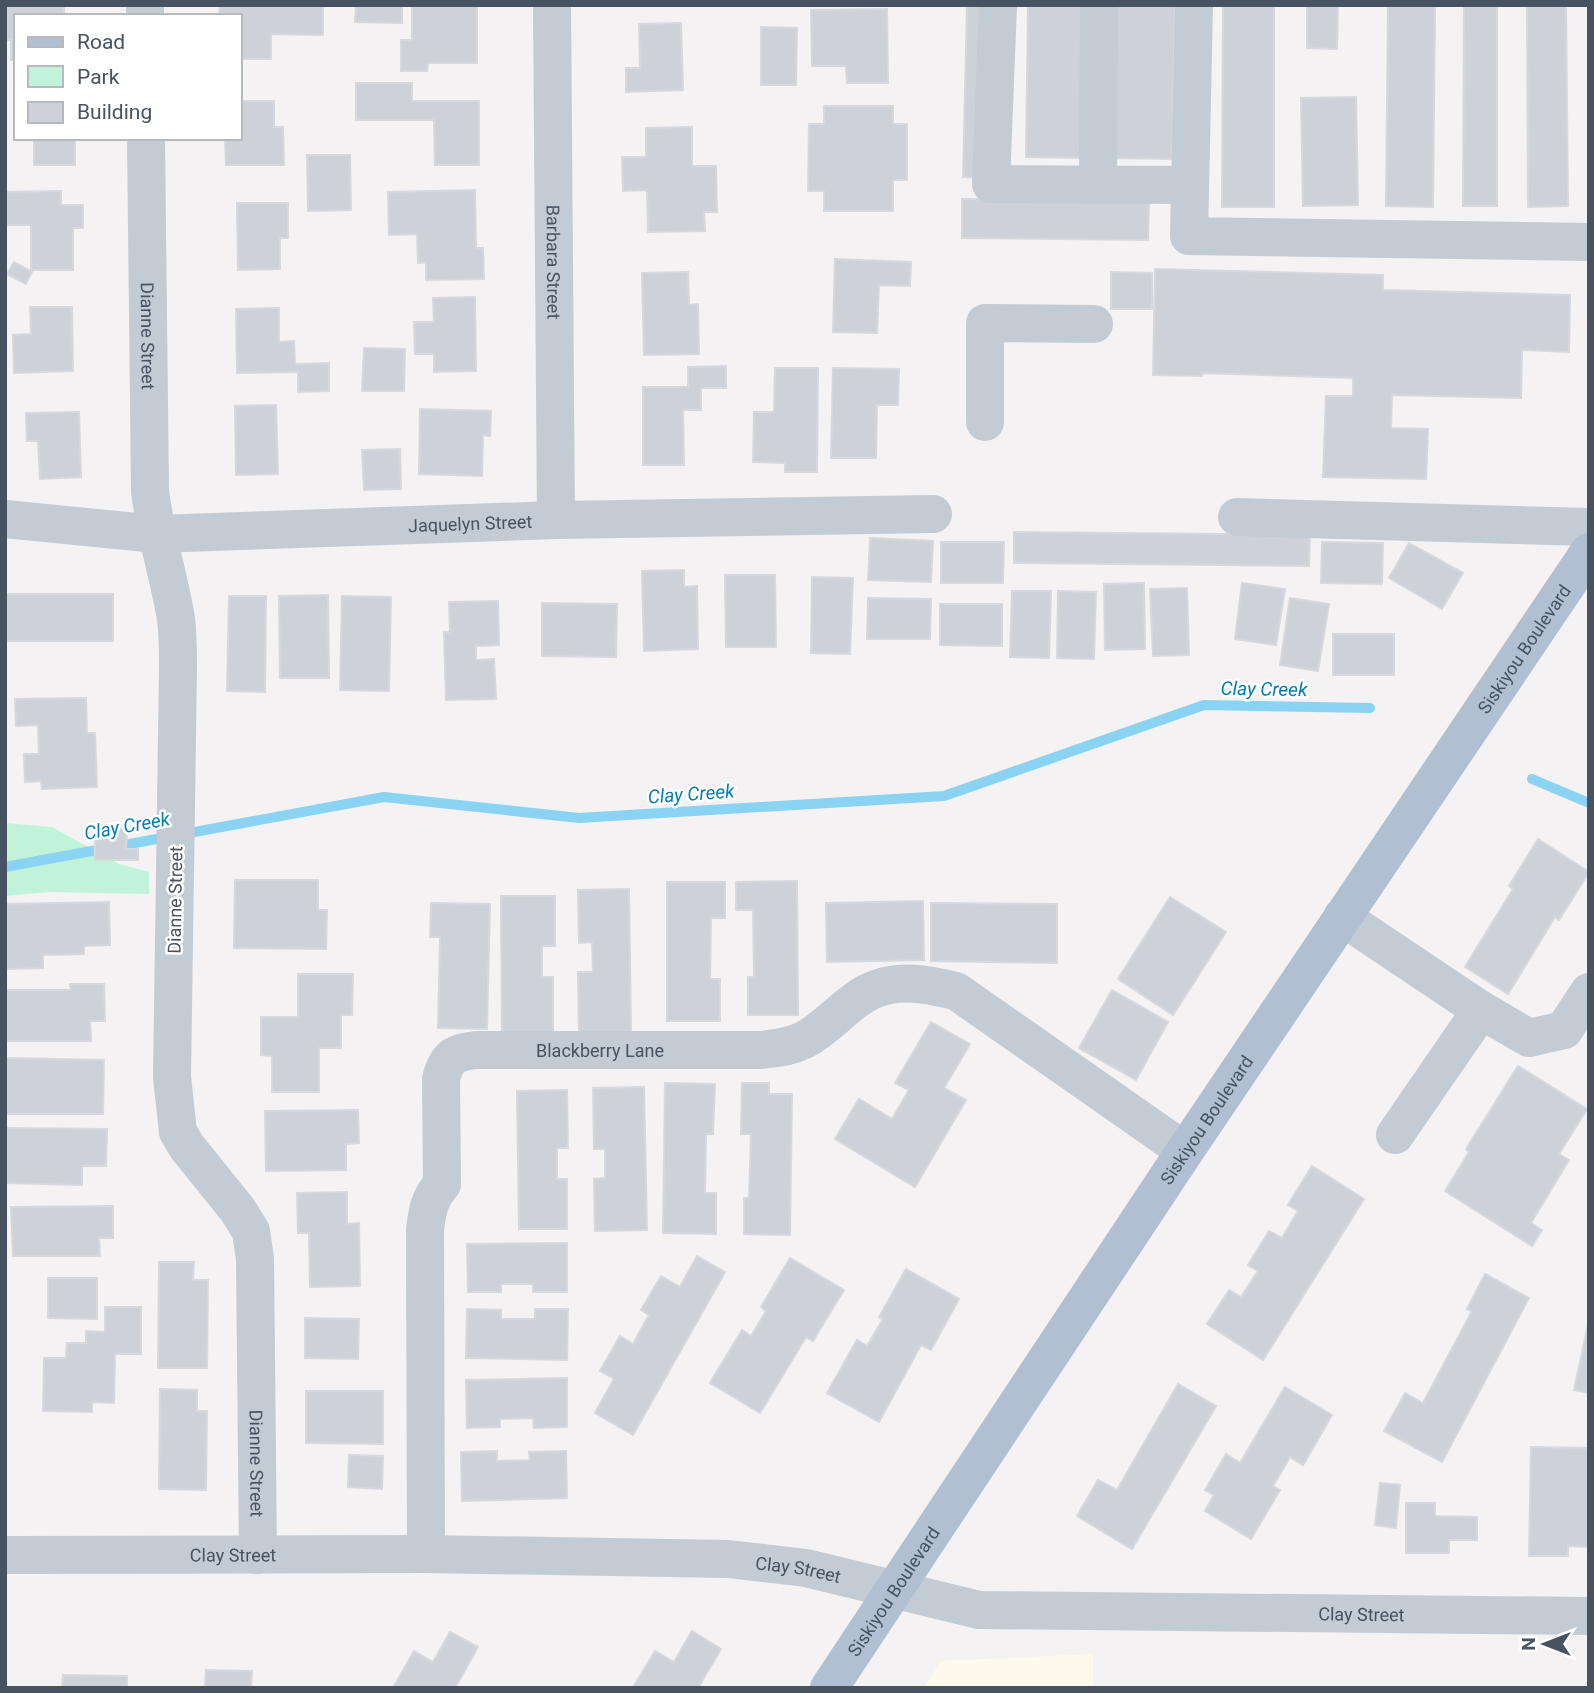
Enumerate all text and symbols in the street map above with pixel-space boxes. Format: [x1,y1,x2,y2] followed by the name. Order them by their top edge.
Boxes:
[14,14,242,140] legend
[77,30,125,54] text: Road
[77,65,120,89] text: Park
[77,100,152,124] text: Building
[543,205,565,319] street label: Barbara Street
[137,282,159,390] street label: Dianne Street
[408,510,533,536] street label: Jaquelyn Street
[1473,580,1575,717] street label: Siskiyou Boulevard
[1220,677,1308,701] water label: Clay Creek
[647,779,736,808] water label: Clay Creek
[82,807,172,845] water label: Clay Creek
[164,846,186,954] street label: Dianne Street
[536,1040,664,1061] street label: Blackberry Lane
[1155,1051,1257,1188] street label: Siskiyou Boulevard
[246,1410,268,1517] street label: Dianne Street
[843,1523,943,1660] street label: Siskiyou Boulevard
[190,1544,276,1565] street label: Clay Street
[754,1552,843,1587] street label: Clay Street
[1318,1603,1405,1625] street label: Clay Street
[1510,1609,1580,1679] north arrow
[1517,1637,1540,1651] text: N

